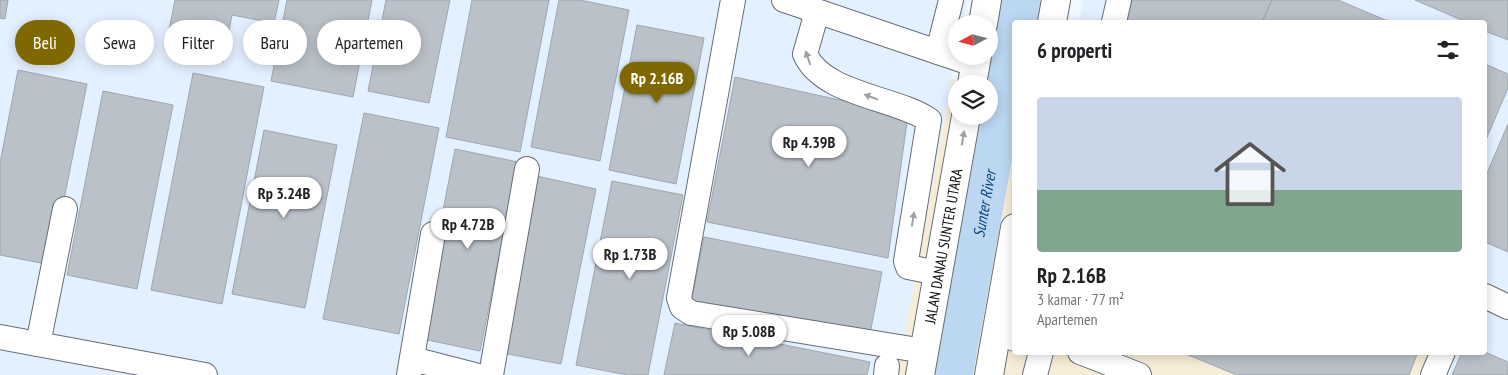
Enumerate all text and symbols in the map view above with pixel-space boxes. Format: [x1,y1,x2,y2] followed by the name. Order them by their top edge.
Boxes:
[948,15,998,65] north arrow
[948,15,998,125] map controls
[15,20,75,65] chip: Beli
[85,20,154,65] chip: Sewa
[164,20,233,65] chip: Filter
[243,20,307,65] chip: Baru
[317,20,421,65] chip: Apartemen
[1434,36,1462,64] icon: filters
[1037,37,1112,64] text: 6 properti
[804,50,812,65] one-way arrow
[605,62,709,104] pin: Rp 2.16B
[631,68,683,88] text: Rp 2.16B
[948,75,998,125] button: layers
[864,93,879,100] one-way arrow
[757,126,861,168] pin: Rp 4.39B
[959,129,967,145] one-way arrow
[1205,129,1295,219] icon: home
[783,132,835,152] text: Rp 4.39B
[920,166,966,326] street label: JALAN DANAU SUNTER UTARA
[968,166,1001,239] water label: Sunter River
[232,176,336,219] pin: Rp 3.24B
[258,183,310,203] text: Rp 3.24B
[416,208,520,250] pin: Rp 4.72B
[909,211,917,227] one-way arrow
[442,214,494,234] text: Rp 4.72B
[578,238,682,280] pin: Rp 1.73B
[604,244,656,264] text: Rp 1.73B
[1037,262,1106,289] text: Rp 2.16B
[1037,289,1124,309] text: 3 kamar · 77 m²
[1037,309,1098,329] text: Apartemen
[697,314,801,357] pin: Rp 5.08B
[723,321,775,341] text: Rp 5.08B

